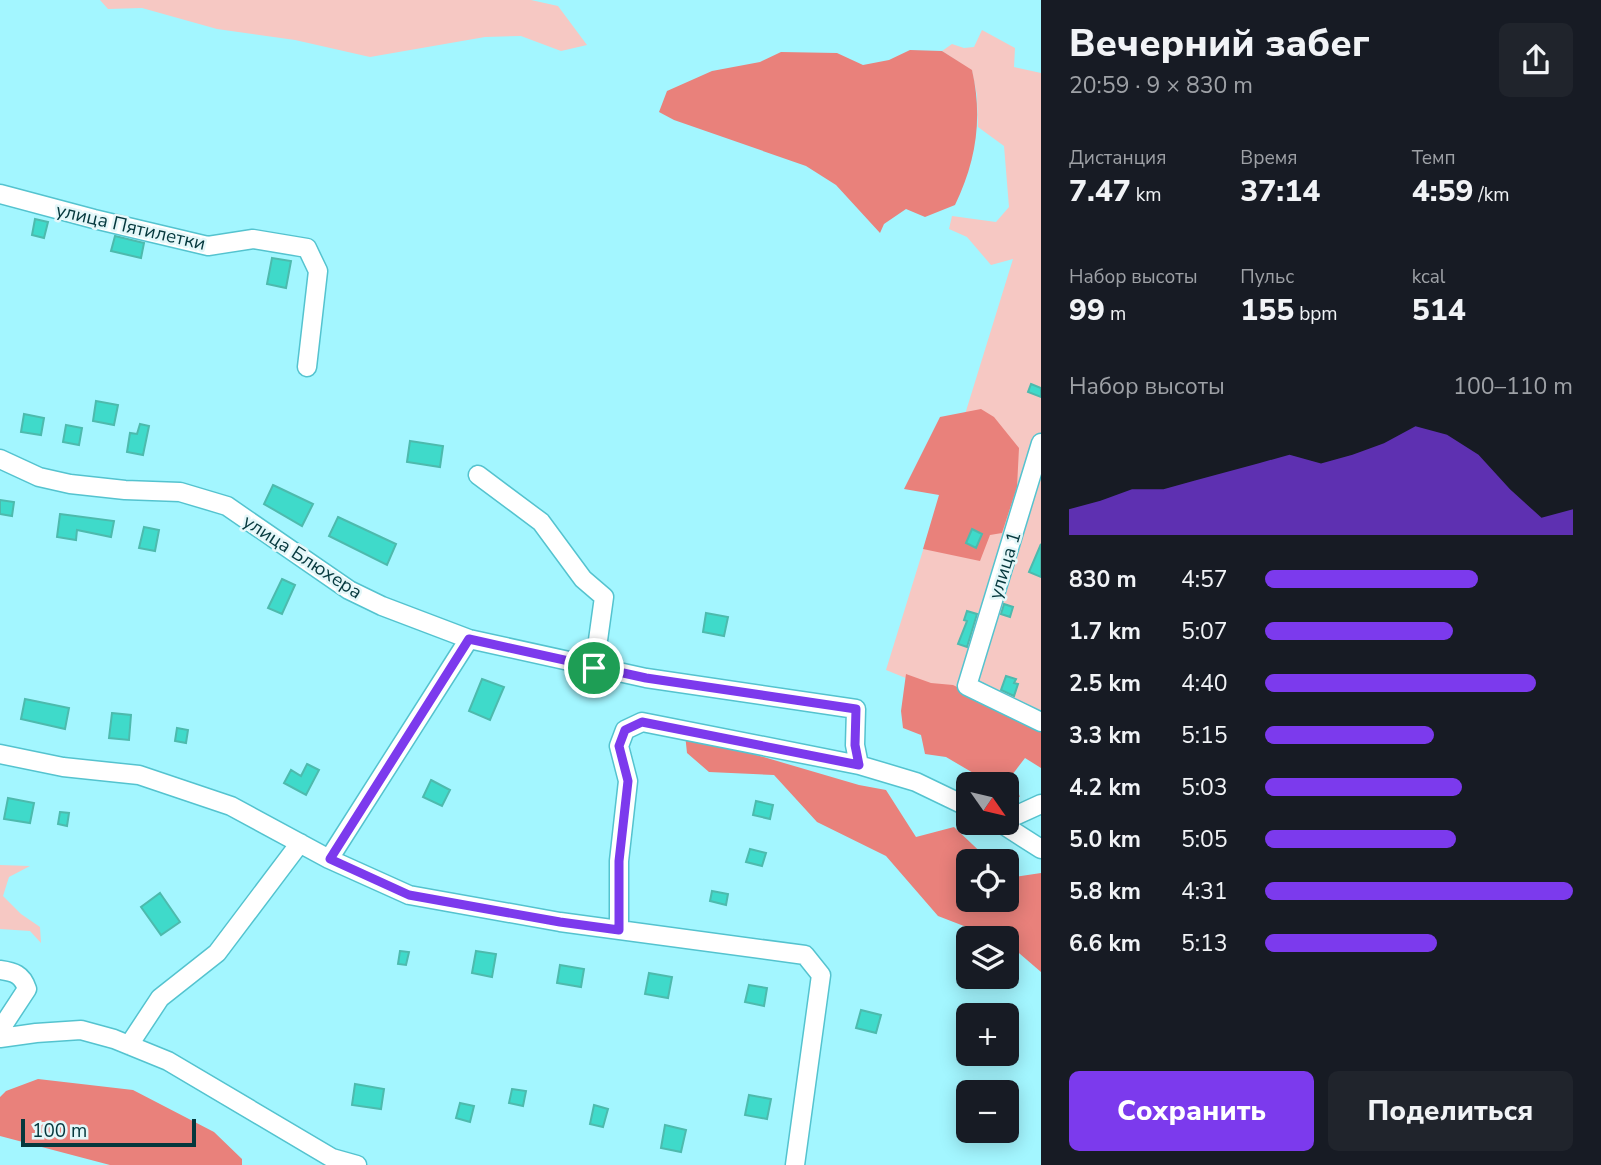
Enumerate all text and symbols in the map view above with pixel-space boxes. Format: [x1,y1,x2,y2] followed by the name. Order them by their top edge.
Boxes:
[1069,18,1370,69] text: Вечерний забег
[1499,23,1573,97] button: share
[1069,70,1253,101] text: 20:59 · 9 × 830 m
[1069,145,1166,171] text: Дистанция
[1240,145,1298,171] text: Время
[1412,145,1456,171] text: Темп
[1069,171,1131,212] text: 7.47
[1240,171,1320,212] text: 37:14
[1412,171,1473,212] text: 4:59
[1131,182,1161,208] text: km
[1473,182,1509,208] text: /km
[53,197,208,257] street label: улица Пятилетки
[1069,264,1198,290] text: Набор высоты
[1240,264,1294,290] text: Пульс
[1412,264,1445,290] text: kcal
[1069,290,1105,331] text: 99
[1240,290,1294,331] text: 155
[1412,290,1466,331] text: 514
[1105,301,1126,327] text: m
[1294,301,1338,327] text: bpm
[1069,371,1225,402] text: Набор высоты
[1453,371,1573,402] text: 100–110 m
[238,508,367,605] street label: улица Блюхера
[982,528,1028,602] street label: улица 1
[1069,564,1137,595] text: 830 m
[1181,564,1228,595] text: 4:57
[1069,616,1141,647] text: 1.7 km
[1181,616,1228,647] text: 5:07
[564,638,624,698] pin
[575,649,613,687] icon: arrive
[1069,668,1141,699] text: 2.5 km
[1181,668,1228,699] text: 4:40
[1069,720,1141,751] text: 3.3 km
[1181,720,1228,751] text: 5:15
[956,772,1018,835] north arrow
[956,772,1019,1143] map controls
[1069,772,1141,803] text: 4.2 km
[1181,772,1228,803] text: 5:03
[1069,824,1141,855] text: 5.0 km
[1181,824,1228,855] text: 5:05
[956,849,1019,912] button: locate
[1069,876,1141,907] text: 5.8 km
[1181,876,1228,907] text: 4:31
[956,926,1019,989] button: layers
[1069,928,1141,959] text: 6.6 km
[1181,928,1228,959] text: 5:13
[956,1003,1019,1066] button: +
[1069,1071,1314,1151] button: Сохранить
[1328,1071,1573,1151] button: Поделиться
[956,1080,1019,1143] button: −
[21,1116,196,1148] scale bar
[32,1118,87,1144] text: 100 m

